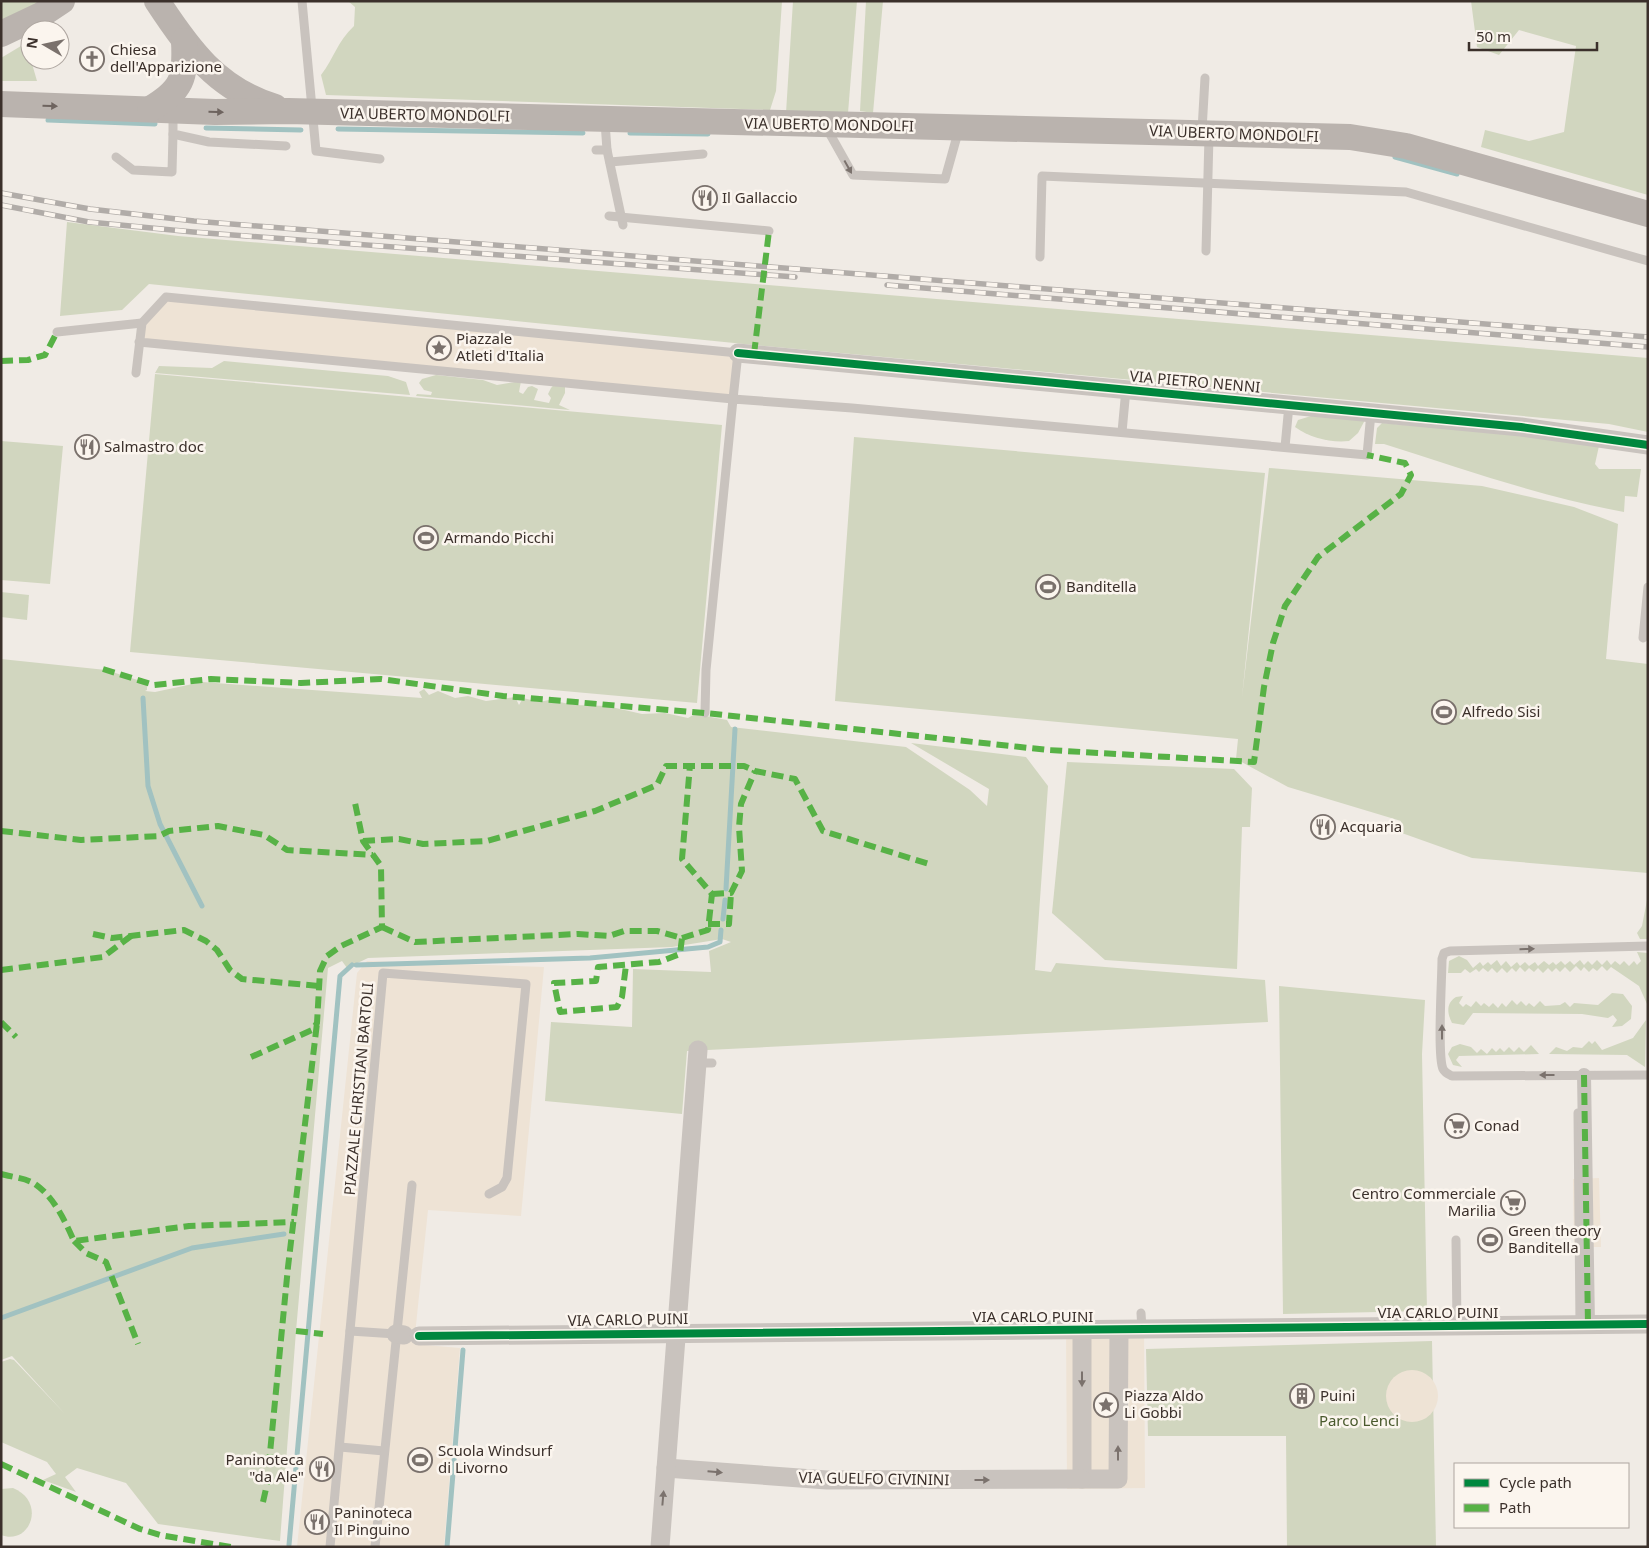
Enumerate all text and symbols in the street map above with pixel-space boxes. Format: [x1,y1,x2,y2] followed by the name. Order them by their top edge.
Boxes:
[20,20,70,70] north arrow
[1469,20,1596,52] scale bar
[1476,26,1511,46] text: 50 m
[21,36,42,50] text: N
[110,39,222,76] place label: Chiesa dell'Apparizione
[79,46,105,72] church icon: Chiesa dell'Apparizione
[42,102,58,110] one-way arrow
[340,103,510,125] street label: VIA UBERTO MONDOLFI
[208,108,224,116] one-way arrow
[744,113,914,135] street label: VIA UBERTO MONDOLFI
[1149,120,1319,146] street label: VIA UBERTO MONDOLFI
[844,160,853,174] one-way arrow
[692,185,718,211] restaurant icon: Il Gallaccio
[722,187,798,207] place label: Il Gallaccio
[456,328,544,365] place label: Piazzale Atleti d'Italia
[426,335,452,361] place icon: Piazzale Atleti d'Italia
[1129,365,1261,397] street label: VIA PIETRO NENNI
[74,434,100,460] restaurant icon: Salmastro doc
[104,436,204,456] place label: Salmastro doc
[413,525,439,551] sports icon: Armando Picchi
[444,527,554,547] place label: Armando Picchi
[1035,574,1061,600] sports icon: Banditella
[1066,576,1137,596] place label: Banditella
[1431,699,1457,725] sports icon: Alfredo Sisi
[1462,701,1540,721] place label: Alfredo Sisi
[1310,814,1336,840] restaurant icon: Acquaria
[1340,816,1402,836] place label: Acquaria
[1519,945,1535,953] one-way arrow
[339,982,377,1196] street label: PIAZZALE CHRISTIAN BARTOLI
[1438,1024,1446,1040] one-way arrow
[1538,1071,1554,1079] one-way arrow
[1444,1113,1470,1139] supermarket icon: Conad
[1474,1115,1519,1135] place label: Conad
[1352,1183,1496,1220] place label: Centro Commerciale Marilia
[1500,1190,1526,1216] supermarket icon: Centro Commerciale Marilia
[1508,1220,1601,1257] place label: Green theory Banditella
[1477,1227,1503,1253] sports icon: Green theory Banditella
[1378,1302,1498,1322] street label: VIA CARLO PUINI
[973,1306,1093,1326] street label: VIA CARLO PUINI
[567,1308,689,1330] street label: VIA CARLO PUINI
[1078,1371,1086,1387] one-way arrow
[1289,1383,1315,1409] building icon: Puini
[1124,1385,1204,1422] place label: Piazza Aldo Li Gobbi
[1320,1385,1355,1405] place label: Puini
[1093,1392,1119,1418] place icon: Piazza Aldo Li Gobbi
[1319,1410,1399,1430] park label: Parco Lenci
[438,1440,553,1477] place label: Scuola Windsurf di Livorno
[1114,1445,1122,1461] one-way arrow
[407,1447,433,1473] sports icon: Scuola Windsurf di Livorno
[226,1449,304,1486] place label: Paninoteca "da Ale"
[309,1456,335,1482] restaurant icon: Paninoteca "da Ale"
[1454,1463,1629,1528] legend
[799,1467,950,1489] street label: VIA GUELFO CIVININI
[707,1468,723,1476] one-way arrow
[1499,1472,1572,1492] text: Cycle path
[974,1476,990,1484] one-way arrow
[660,1490,668,1506] one-way arrow
[1499,1497,1531,1517] text: Path
[334,1502,412,1539] place label: Paninoteca Il Pinguino
[304,1509,330,1535] restaurant icon: Paninoteca Il Pinguino

